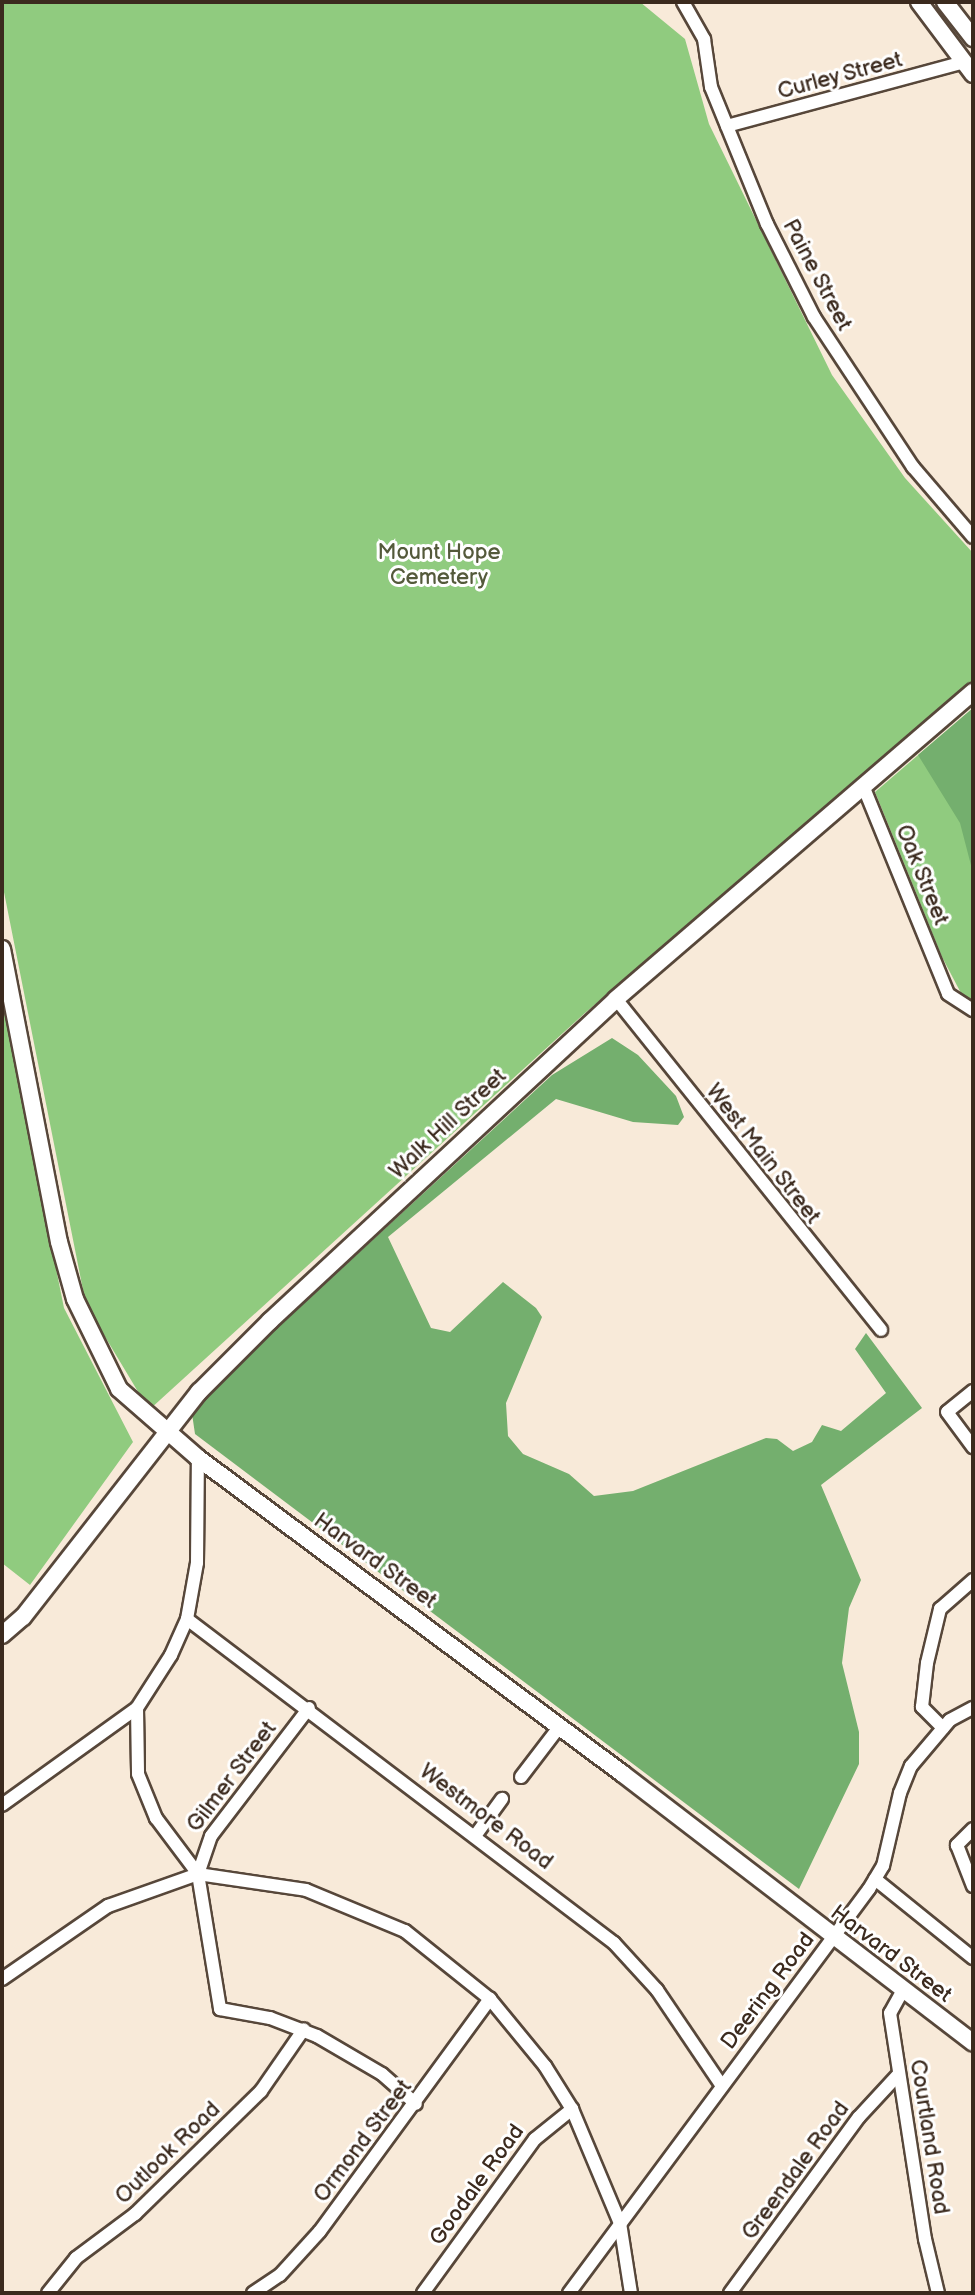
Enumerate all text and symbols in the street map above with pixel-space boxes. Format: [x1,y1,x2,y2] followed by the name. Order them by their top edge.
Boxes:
[774,46,906,106] street label: Curley Street
[777,215,857,335] street label: Paine Street
[377,539,501,590] park label: Mount Hope Cemetery
[890,821,954,929] street label: Oak Street
[384,1063,512,1185] street label: Walk Hill Street
[700,1079,826,1229] street label: West Main Street
[308,1507,442,1615] street label: Harvard Street
[182,1716,282,1838] street label: Gilmer Street
[414,1758,558,1876] street label: Westmore Road
[825,1900,957,2008] street label: Harvard Street
[716,1927,820,2055] street label: Deering Road
[904,2058,954,2216] street label: Courtland Road
[308,2074,418,2208] street label: Ormond Street
[110,2096,226,2210] street label: Outlook Road
[737,2097,855,2245] street label: Greendale Road
[424,2119,530,2251] street label: Goodale Road

